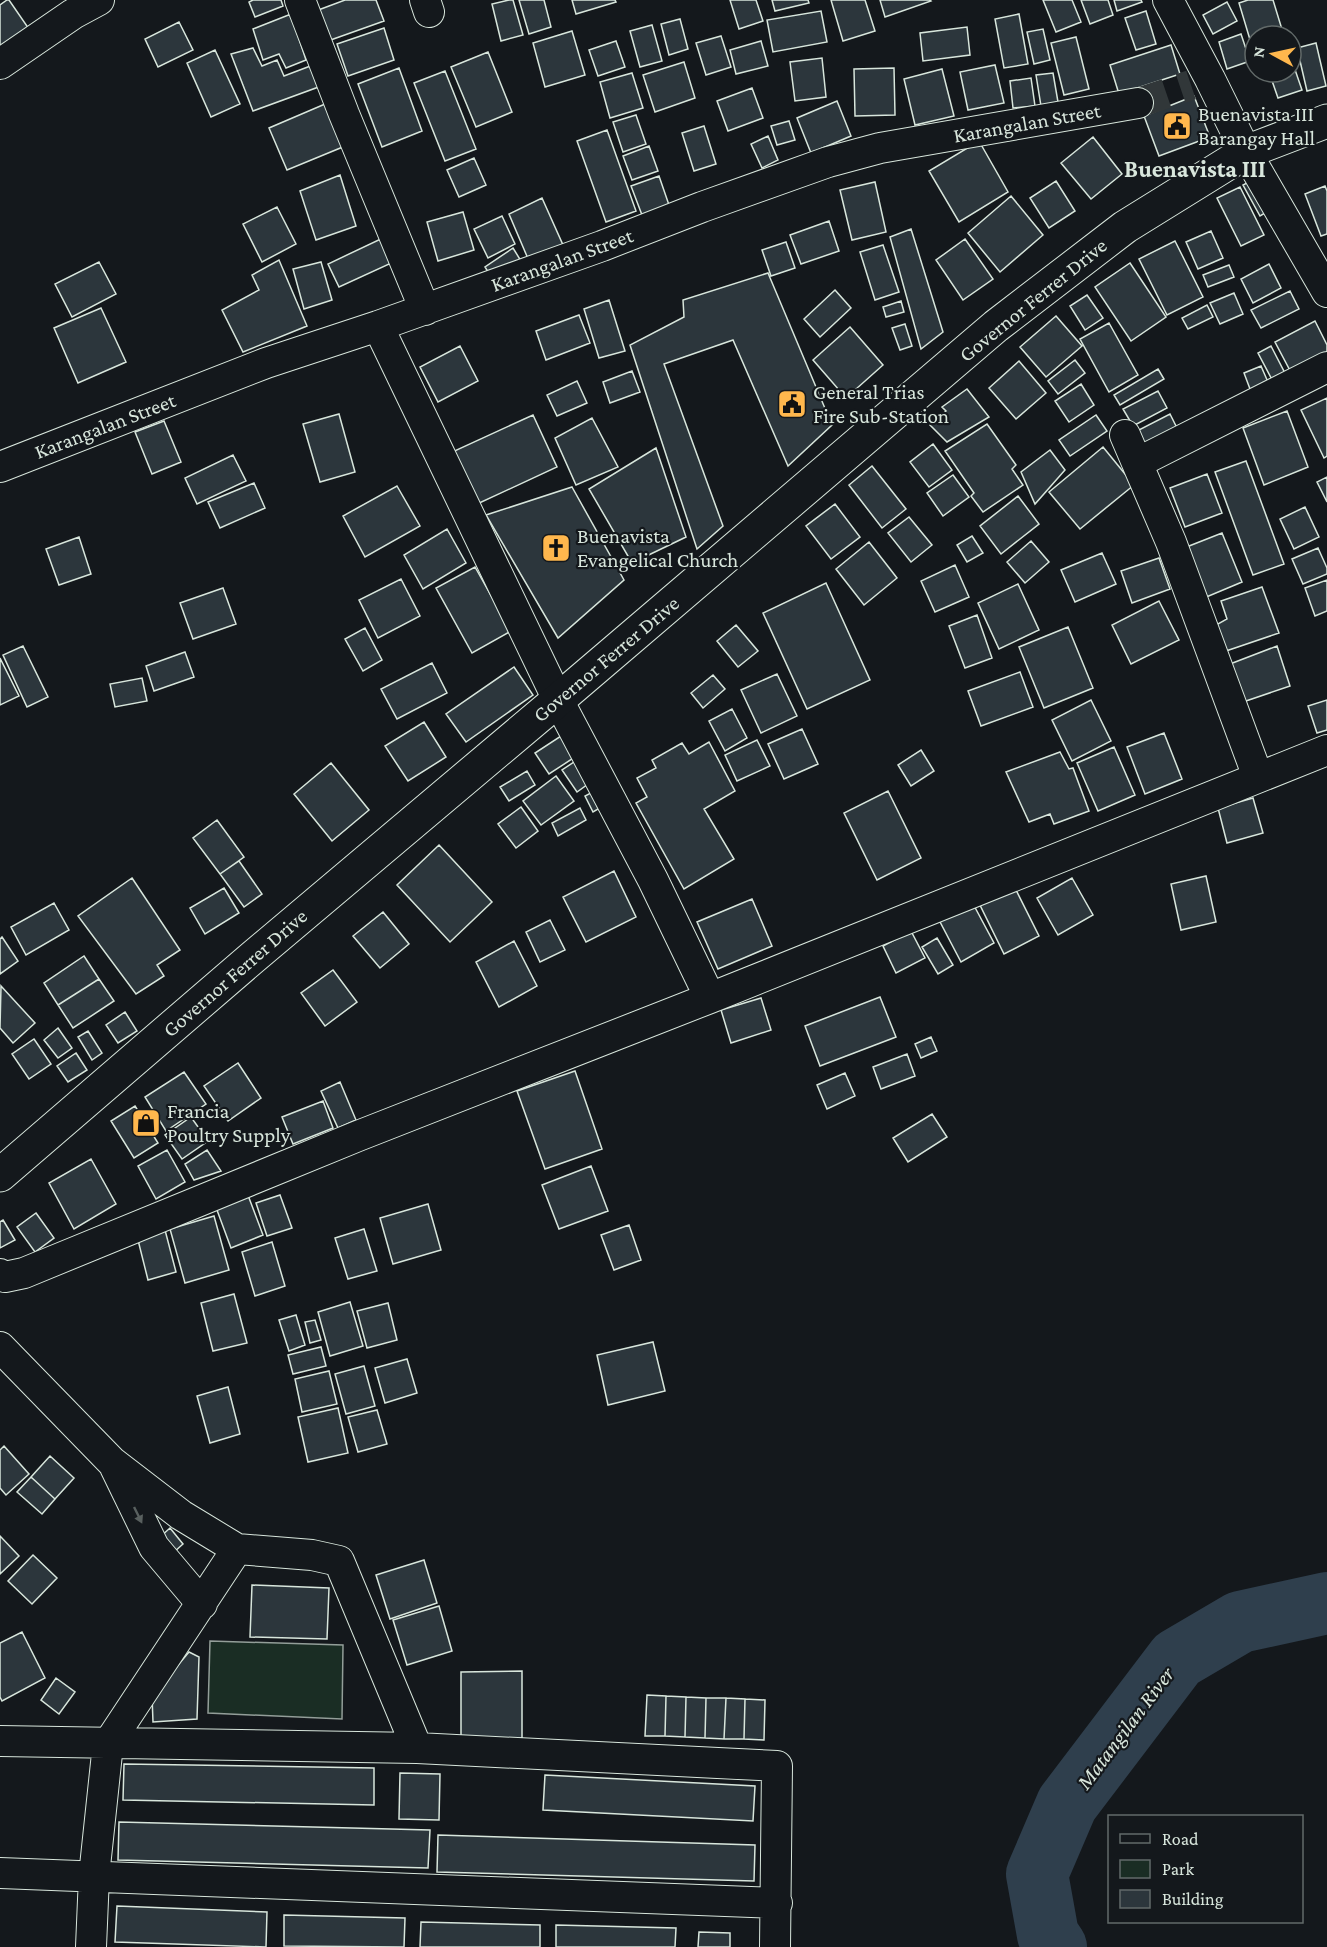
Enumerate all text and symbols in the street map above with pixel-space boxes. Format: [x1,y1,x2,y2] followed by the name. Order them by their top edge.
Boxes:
[1243,24,1303,84] north arrow
[1249,45,1268,59] text: N
[952,98,1104,148] street label: Karangalan Street
[1198,102,1315,150] place label: Buenavista III Barangay Hall
[1161,110,1193,142] public building icon: Buenavista III Barangay Hall
[1124,155,1266,182] district label: Buenavista III
[488,223,637,297] street label: Karangalan Street
[954,233,1112,367] street label: Governor Ferrer Drive
[813,380,949,428] place label: General Trias Fire Sub-Station
[31,388,180,464] street label: Karangalan Street
[776,388,808,420] public building icon: General Trias Fire Sub-Station
[577,524,738,572] place label: Buenavista Evangelical Church
[540,532,572,564] church icon: Buenavista Evangelical Church
[528,591,684,727] street label: Governor Ferrer Drive
[158,904,312,1042] street label: Governor Ferrer Drive
[167,1099,291,1147] place label: Francia Poultry Supply
[130,1107,162,1139] shop icon: Francia Poultry Supply
[133,1506,143,1523] one-way arrow
[1070,1661,1180,1795] water label: Matangilan River
[1108,1815,1303,1923] legend
[1162,1829,1199,1849] text: Road
[1162,1859,1194,1879] text: Park
[1162,1889,1224,1909] text: Building

